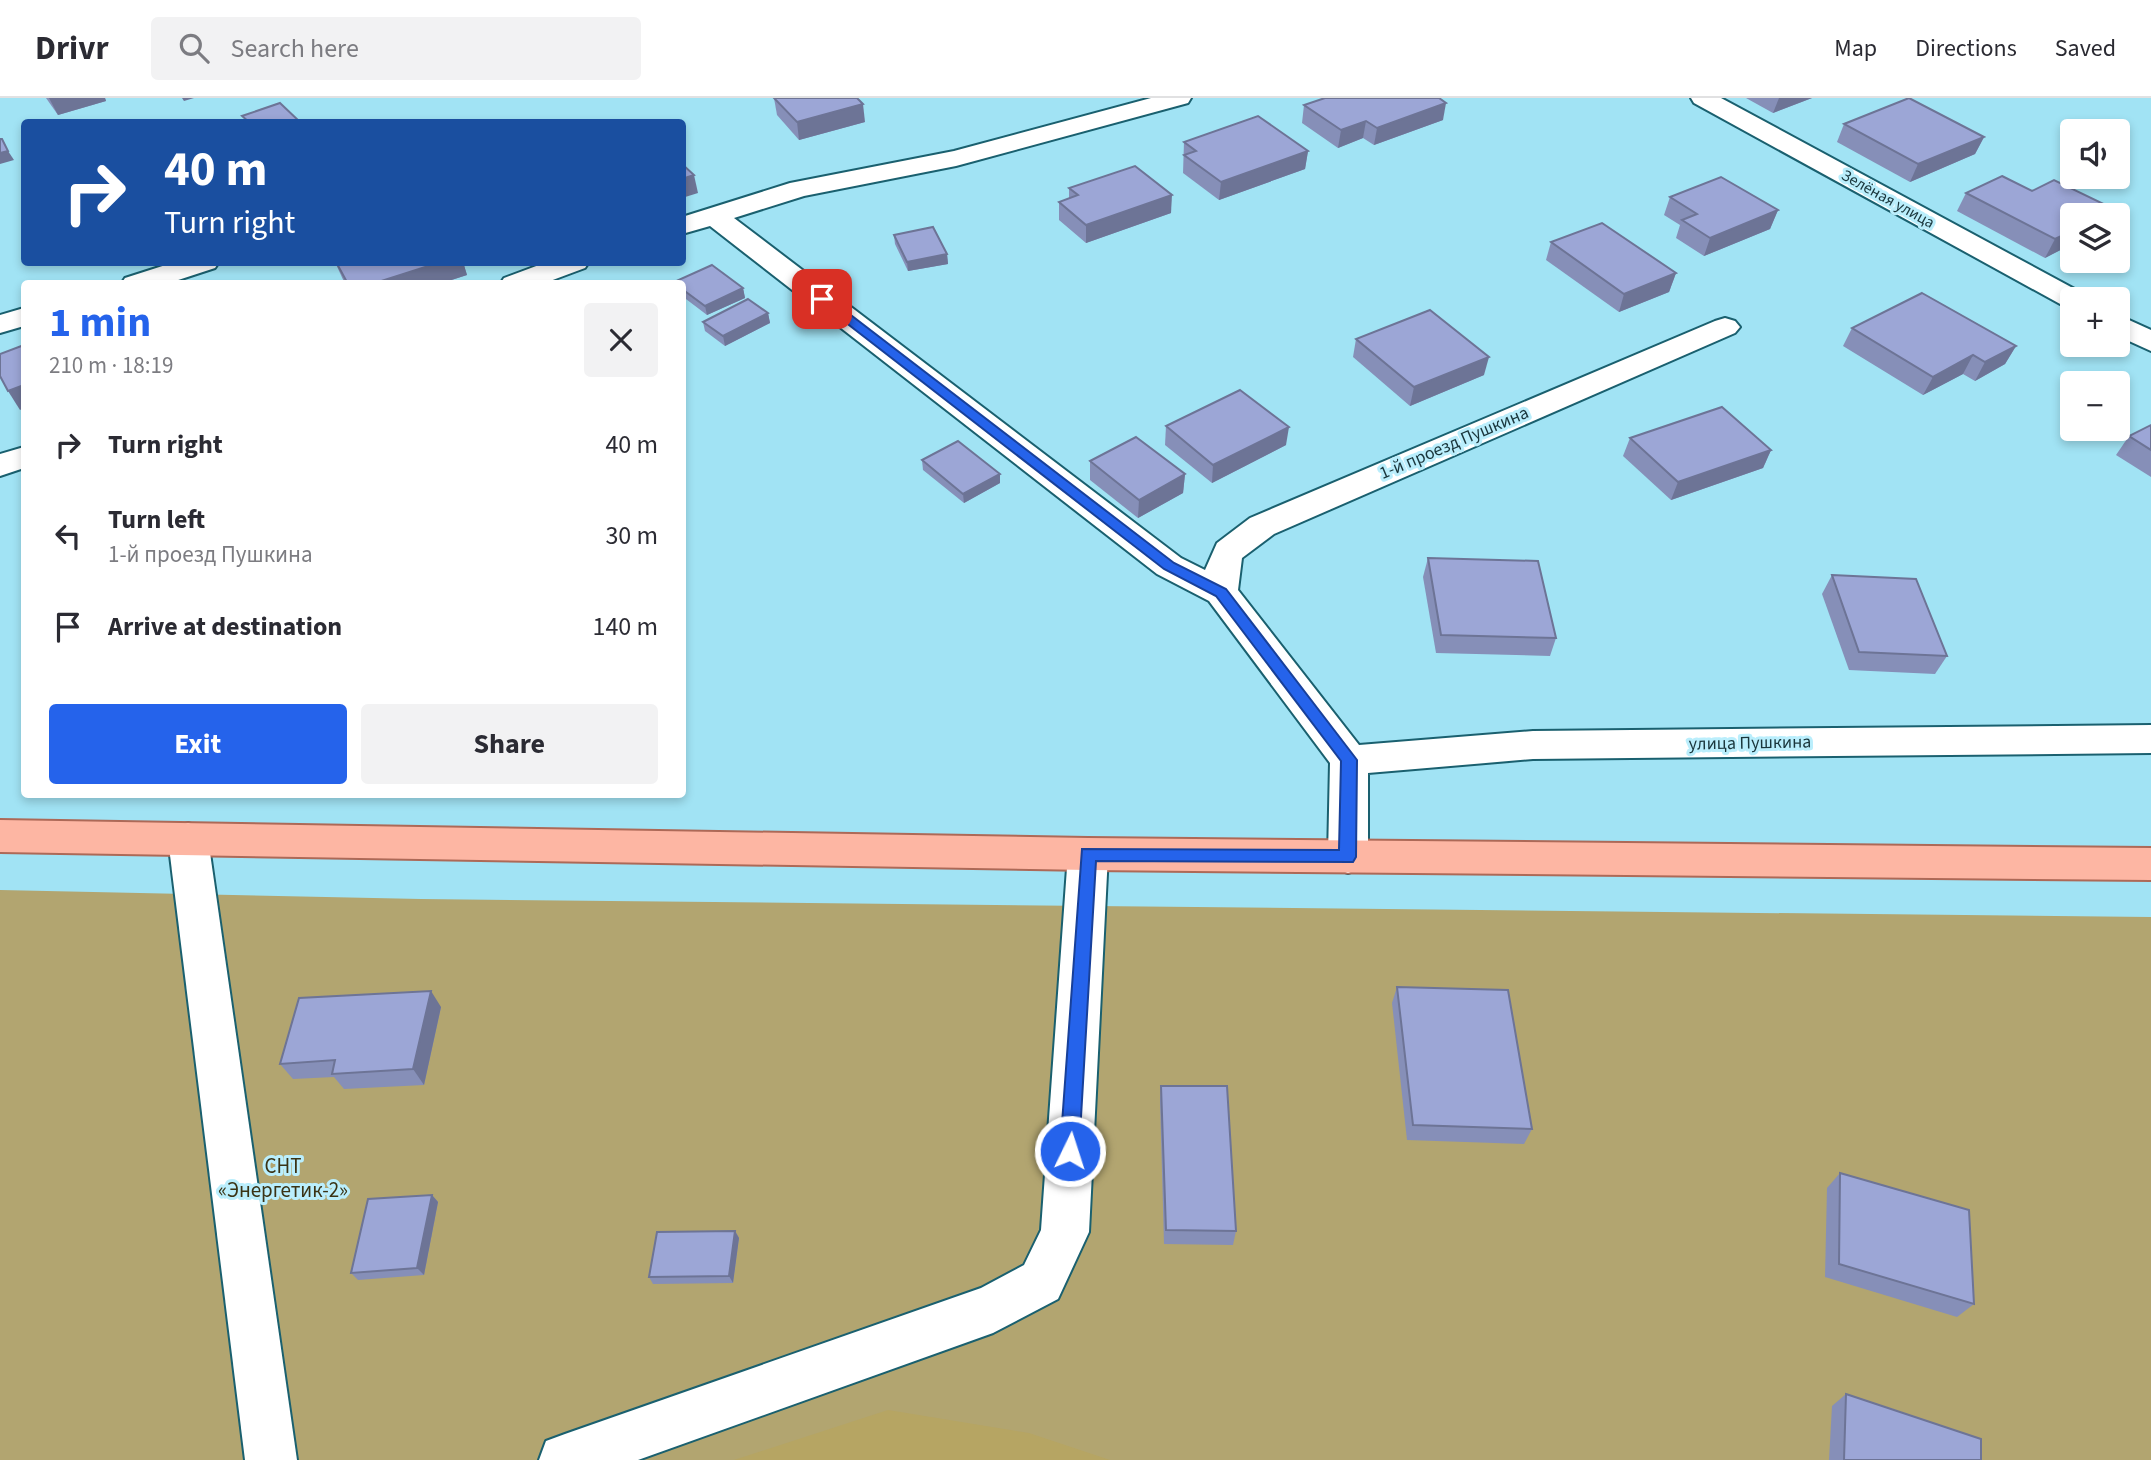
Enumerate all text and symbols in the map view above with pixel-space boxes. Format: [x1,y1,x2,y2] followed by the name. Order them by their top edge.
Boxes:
[151,17,641,80] search box
[35,25,109,72] text: Drivr
[175,29,213,67] icon: search
[231,30,359,67] text: Search here
[1834,31,1877,66] text: Map
[1915,31,2017,66] text: Directions
[2055,31,2116,66] text: Saved
[2060,119,2130,441] map controls
[2060,119,2130,189] button: sound
[164,135,268,205] text: 40 m
[49,147,140,238] icon: right
[1837,164,1939,234] street label: Зелёная улица
[164,200,295,246] text: Turn right
[2060,203,2130,273] button: layers
[792,269,852,329] pin
[803,280,841,318] icon: arrive
[2060,287,2130,357] button: +
[49,293,151,353] text: 1 min
[584,303,658,377] button: close
[49,349,173,382] text: 210 m · 18:19
[2060,371,2130,441] button: −
[1375,400,1533,486] street label: 1-й проезд Пушкина
[49,426,87,464] icon: right
[108,426,223,463] text: Turn right
[605,426,658,463] text: 40 m
[108,501,205,538] text: Turn left
[49,517,87,555] icon: left
[605,517,658,554] text: 30 m
[108,538,313,571] text: 1-й проезд Пушкина
[49,608,87,646] icon: arrive
[108,608,342,645] text: Arrive at destination
[592,608,658,645] text: 140 m
[49,704,347,784] button: Exit
[361,704,658,784] button: Share
[1689,729,1811,757] street label: улица Пушкина
[1033,1114,1107,1188] position arrow
[218,1151,348,1205] park label: СНТ «Энергетик-2»

